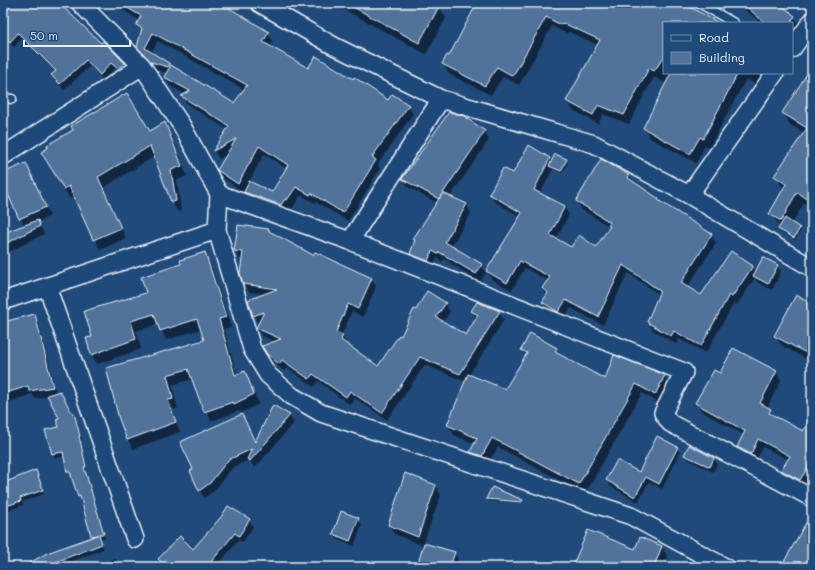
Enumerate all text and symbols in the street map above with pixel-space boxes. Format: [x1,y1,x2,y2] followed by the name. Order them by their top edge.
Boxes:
[24,22,130,48] scale bar
[663,22,793,74] legend
[30,27,58,43] text: 50 m
[699,29,729,45] text: Road
[699,49,745,65] text: Building

